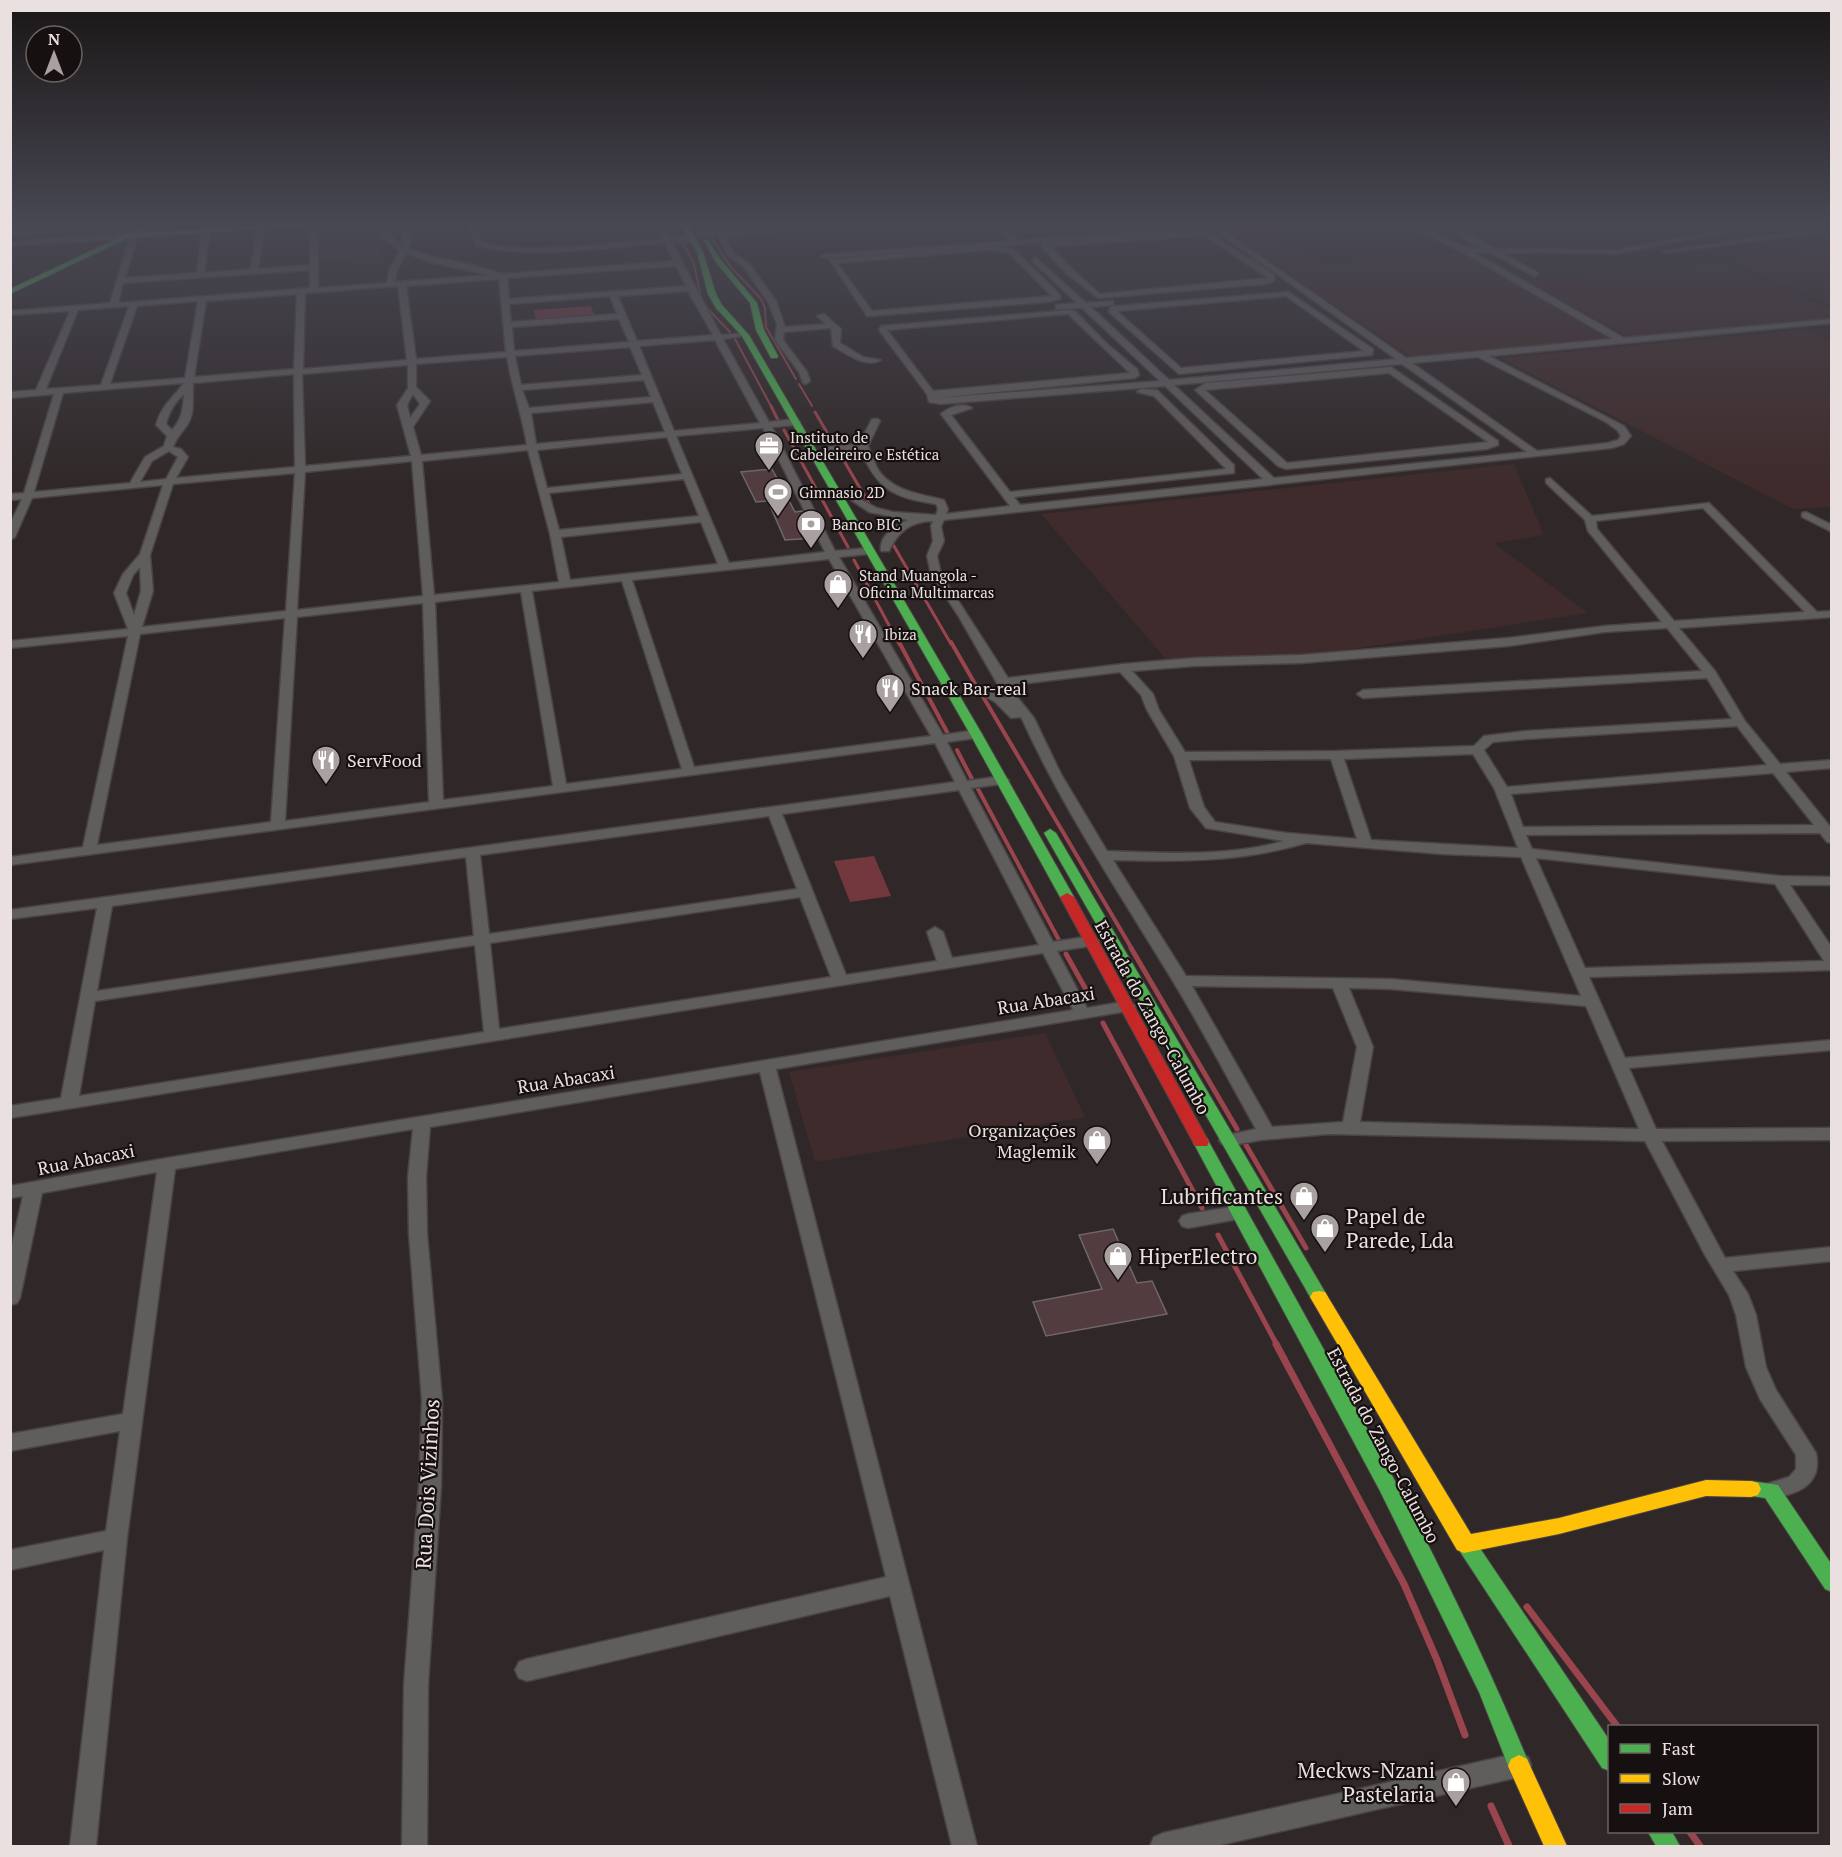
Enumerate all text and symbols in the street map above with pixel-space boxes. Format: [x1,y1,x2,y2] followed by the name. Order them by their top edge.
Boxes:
[24,24,84,84] north arrow
[48,28,60,50] text: N
[790,427,940,464] place label: Instituto de Cabeleireiro e Estética
[753,430,785,472] office icon: Instituto de Cabeleireiro e Estética
[762,476,794,518] sports icon: Gimnasio 2D
[799,482,885,502] place label: Gimnasio 2D
[795,508,827,550] bank icon: Banco BIC
[832,514,901,534] place label: Banco BIC
[859,565,994,602] place label: Stand Muangola - Oficina Multimarcas
[822,568,854,610] shop icon: Stand Muangola - Oficina Multimarcas
[847,618,879,660] restaurant icon: Ibiza
[884,624,917,644] place label: Ibiza
[874,672,906,714] restaurant icon: Snack Bar-real
[911,676,1027,700] place label: Snack Bar-real
[310,744,342,786] restaurant icon: ServFood
[347,748,422,772] place label: ServFood
[1090,916,1216,1118] street label: Estrada do Zango-Calumbo
[996,980,1096,1020] street label: Rua Abacaxi
[516,1059,616,1099] street label: Rua Abacaxi
[968,1118,1077,1163] place label: Organizações Maglemik
[1081,1124,1113,1166] shop icon: Organizações Maglemik
[35,1138,137,1180] street label: Rua Abacaxi
[1288,1180,1320,1222] shop icon: Lubrificantes
[1161,1182,1283,1210] place label: Lubrificantes
[1346,1202,1454,1254] place label: Papel de Parede, Lda
[1309,1212,1341,1254] shop icon: Papel de Parede, Lda
[1102,1240,1134,1282] shop icon: HiperElectro
[1139,1242,1257,1270] place label: HiperElectro
[1322,1343,1446,1547] street label: Estrada do Zango-Calumbo
[409,1398,445,1570] street label: Rua Dois Vizinhos
[1608,1725,1818,1833] legend
[1662,1736,1696,1760] text: Fast
[1297,1756,1435,1808] place label: Meckws-Nzani Pastelaria
[1440,1766,1472,1808] shop icon: Meckws-Nzani Pastelaria
[1662,1766,1701,1790] text: Slow
[1662,1796,1693,1820] text: Jam

